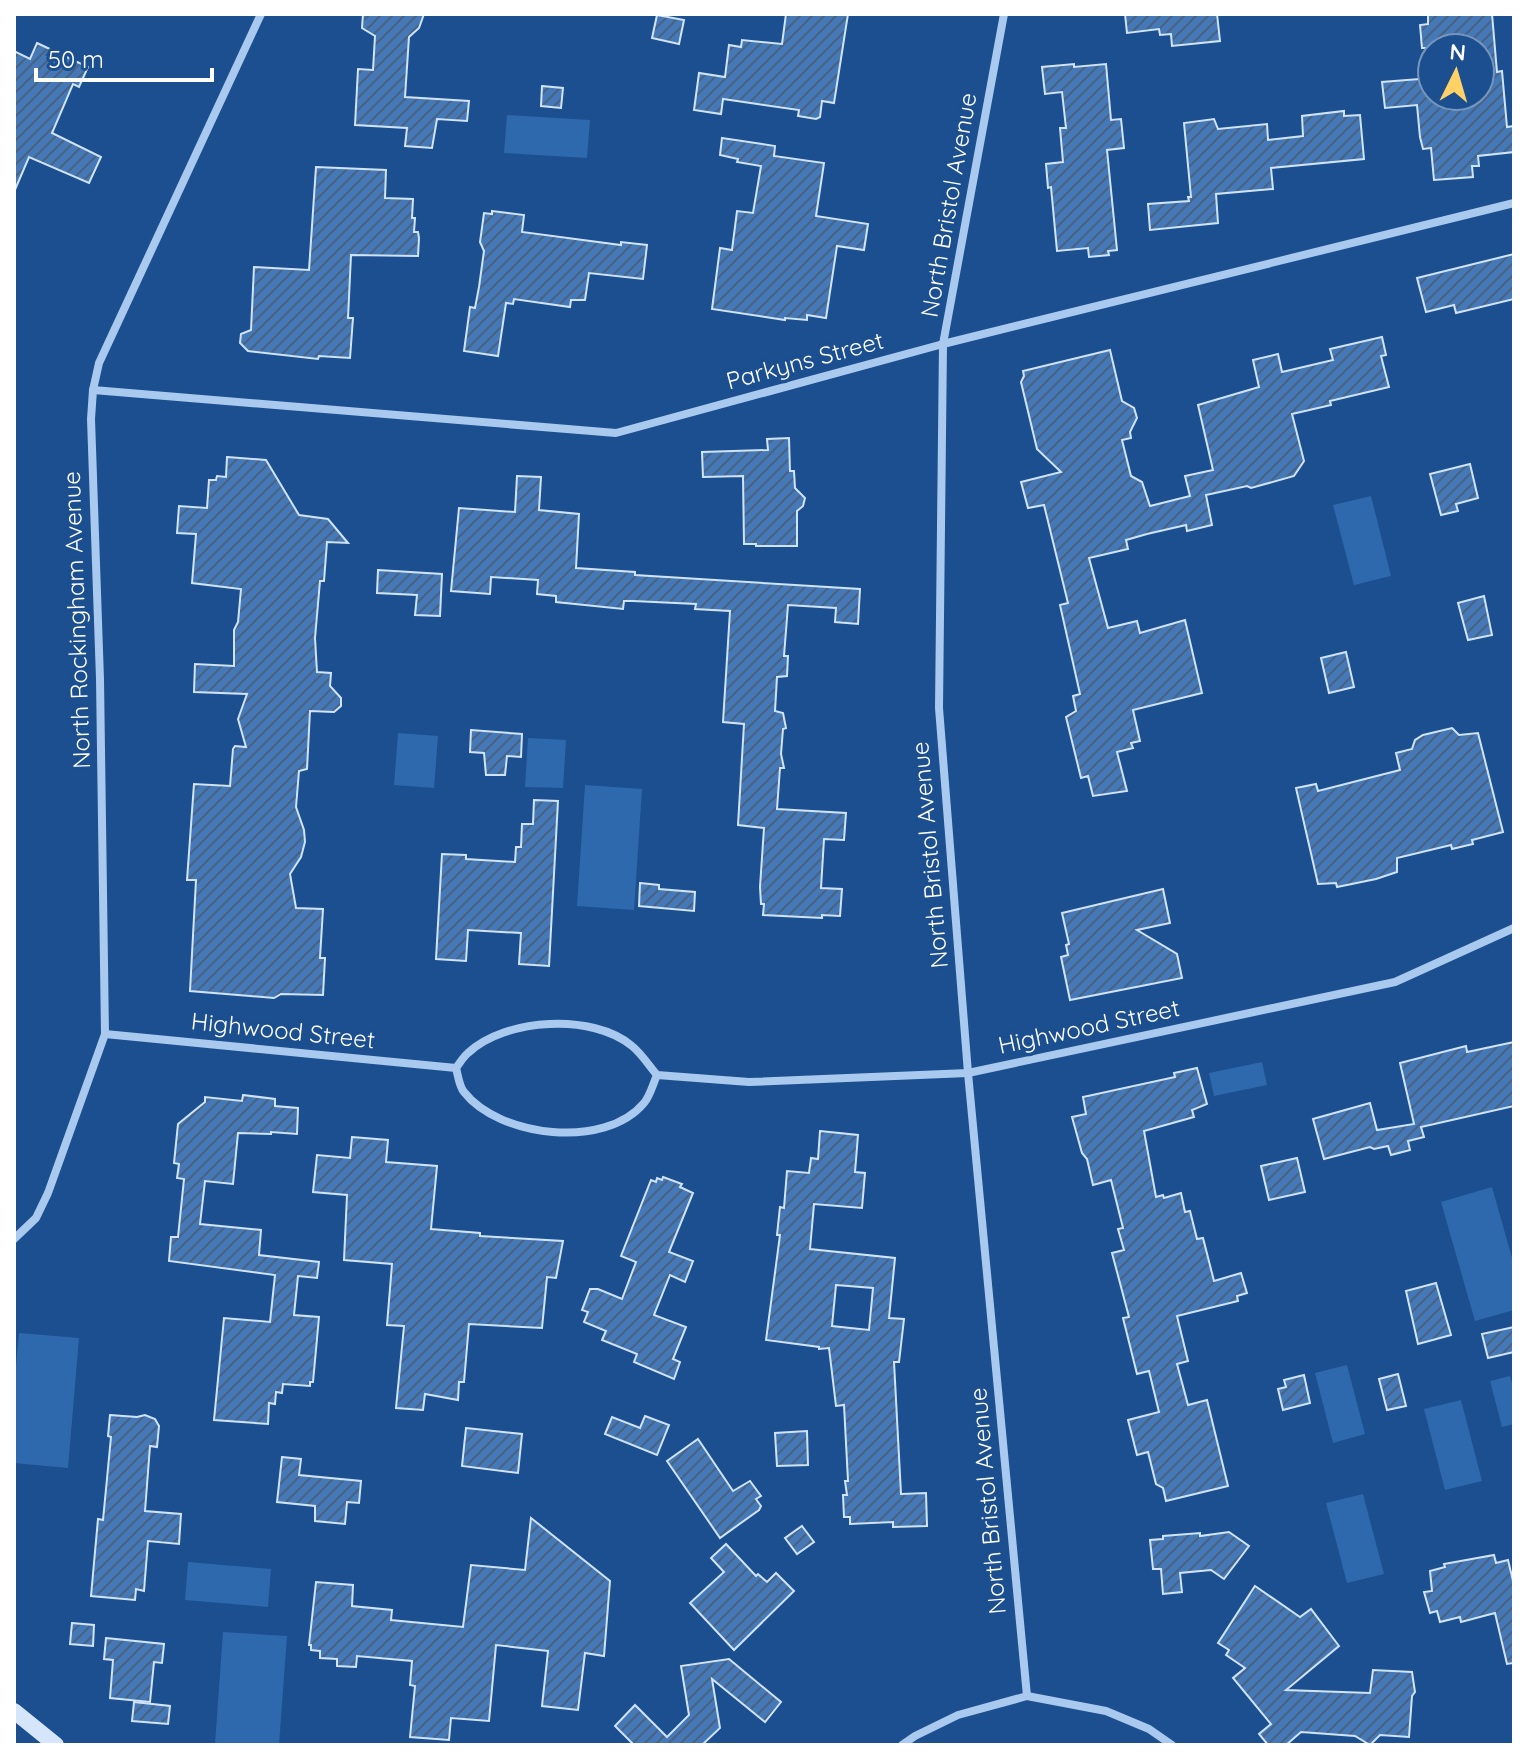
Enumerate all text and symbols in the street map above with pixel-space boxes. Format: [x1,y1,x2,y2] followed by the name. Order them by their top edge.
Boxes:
[36,32,212,82] scale bar
[1416,32,1496,112] north arrow
[1448,37,1467,67] text: N
[48,44,104,74] text: 50 m
[913,90,983,319] street label: North Bristol Avenue
[723,325,887,395] street label: Parkyns Street
[56,471,96,769] street label: North Rockingham Avenue
[904,740,954,970] street label: North Bristol Avenue
[995,992,1182,1060] street label: Highwood Street
[190,1005,377,1055] street label: Highwood Street
[962,1386,1012,1616] street label: North Bristol Avenue

